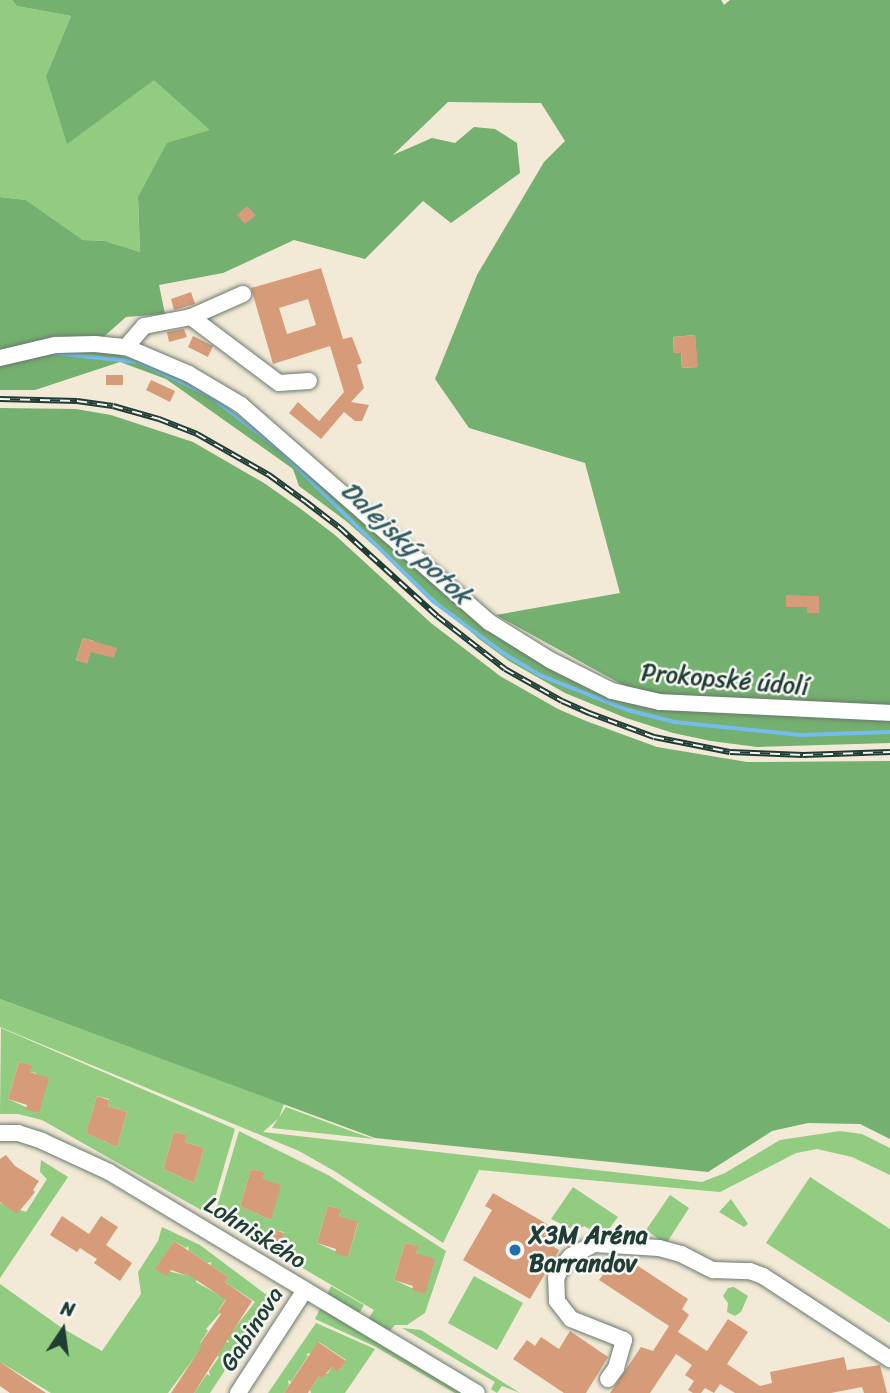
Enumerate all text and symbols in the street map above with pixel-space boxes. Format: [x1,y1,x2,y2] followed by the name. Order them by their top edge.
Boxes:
[334,474,478,612] water label: Dalejský potok
[640,658,810,702] street label: Prokopské údolí
[199,1190,311,1276] street label: Lohniského
[529,1222,648,1278] place label: X3M Aréna Barrandov
[507,1242,523,1258] marker: X3M Aréna Barrandov
[214,1281,290,1377] street label: Gabinova
[58,1291,78,1327] text: N
[28,1295,98,1365] north arrow

